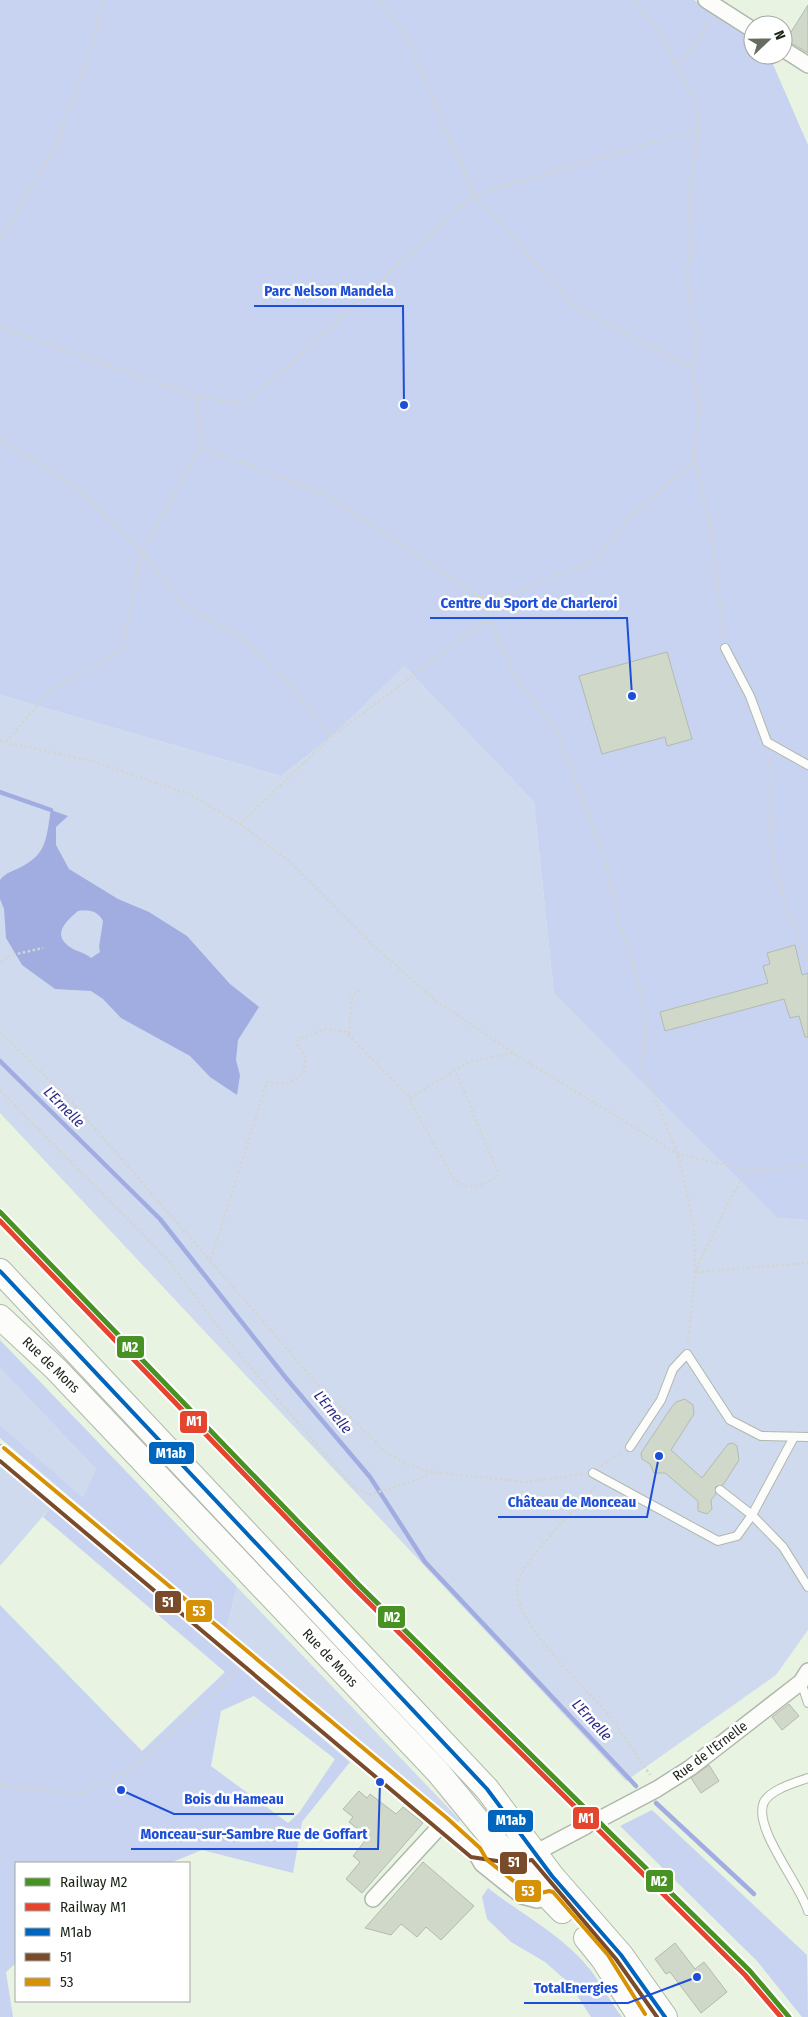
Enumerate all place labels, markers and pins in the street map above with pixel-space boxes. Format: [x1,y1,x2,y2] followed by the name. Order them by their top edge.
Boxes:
[254,276,403,306] callout: Parc Nelson Mandela
[430,588,627,618] callout: Centre du Sport de Charleroi
[498,1487,647,1517] callout: Château de Monceau
[174,1784,294,1814] callout: Bois du Hameau
[131,1819,378,1849] callout: Monceau-sur-Sambre Rue de Goffart
[524,1973,628,2003] callout: TotalEnergies

